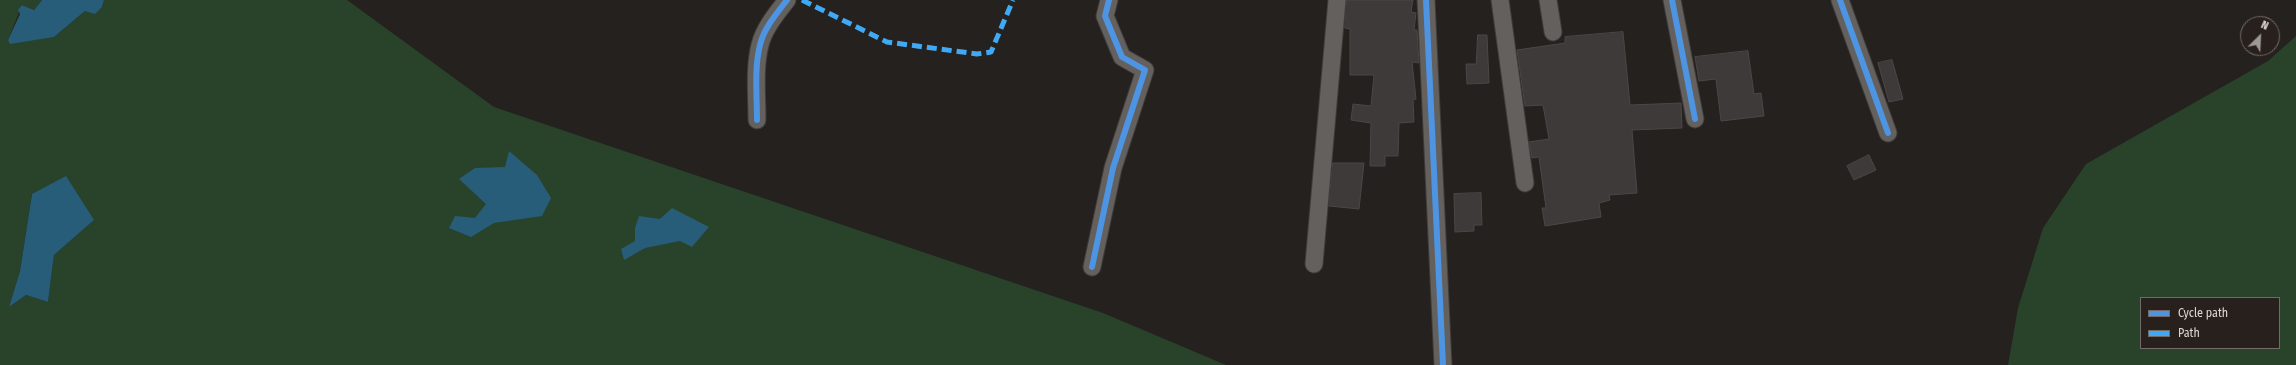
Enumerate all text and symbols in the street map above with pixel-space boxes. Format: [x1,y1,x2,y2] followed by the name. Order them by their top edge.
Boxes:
[2240,16,2280,56] north arrow
[2259,18,2270,33] text: N
[2140,297,2280,349] legend
[2178,306,2228,320] text: Cycle path
[2178,326,2200,340] text: Path

